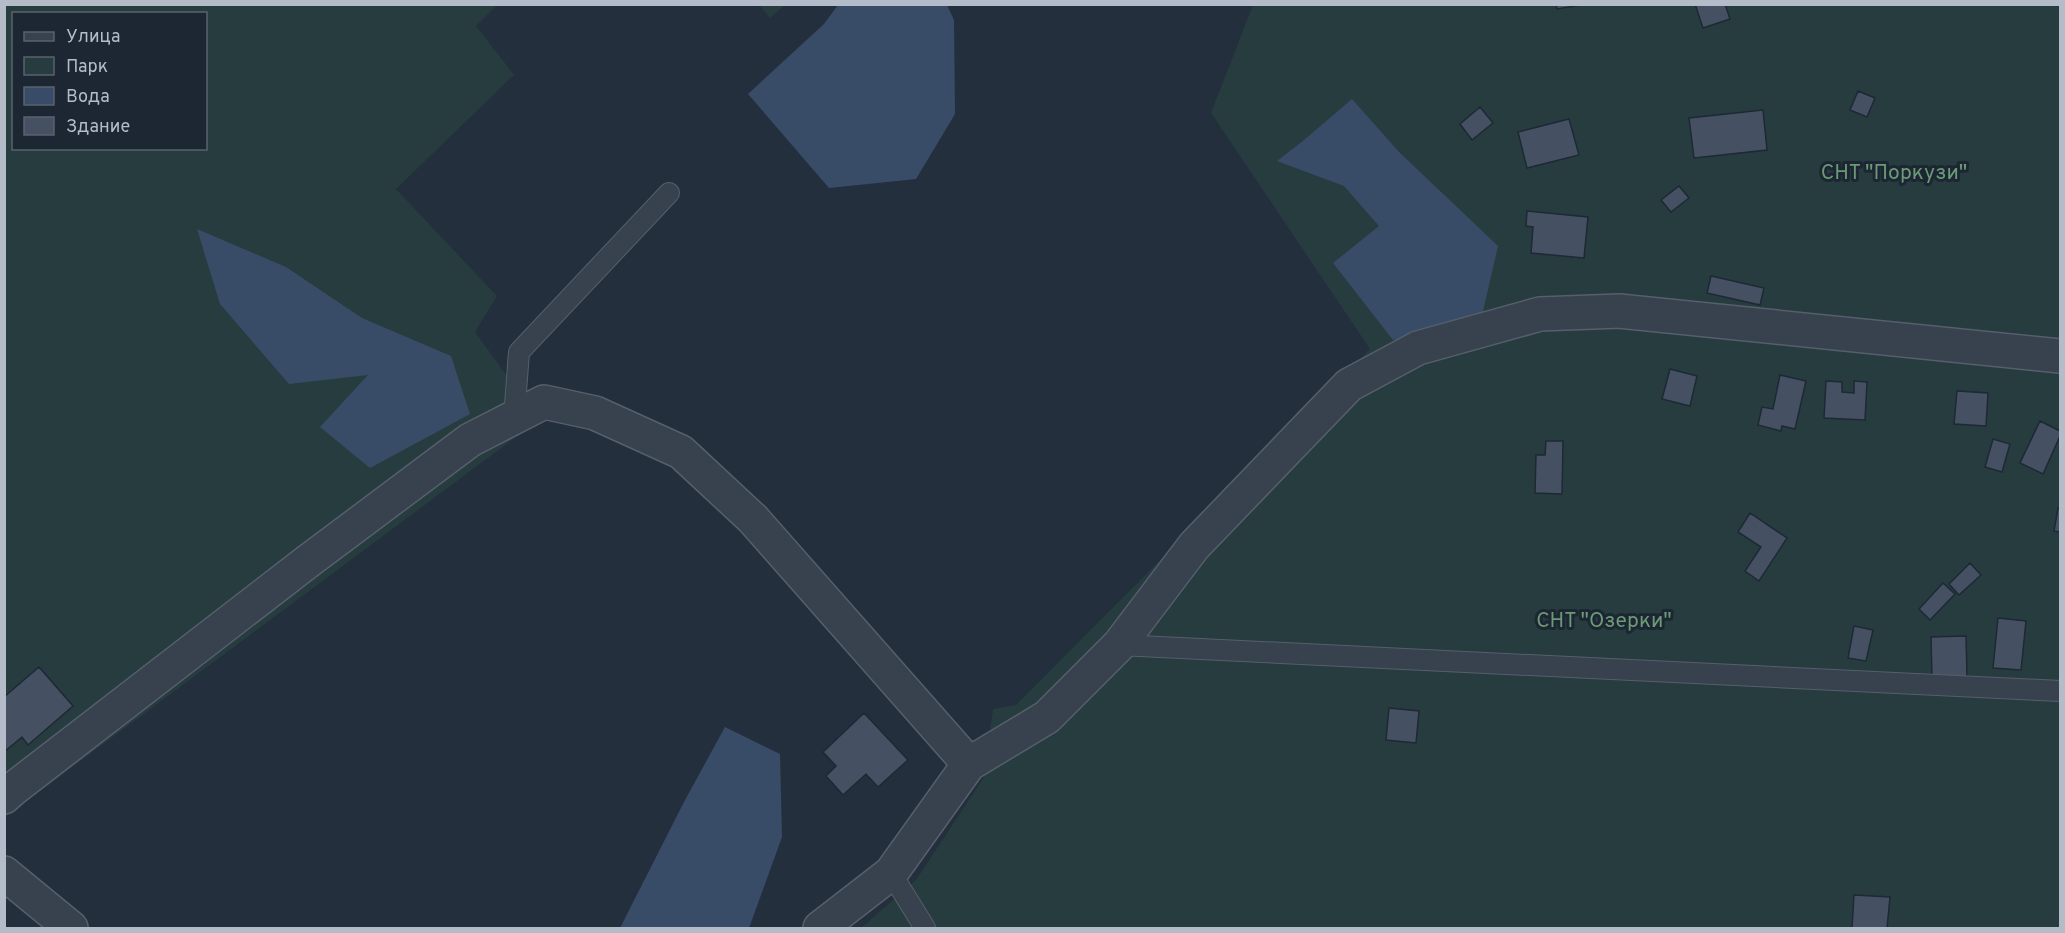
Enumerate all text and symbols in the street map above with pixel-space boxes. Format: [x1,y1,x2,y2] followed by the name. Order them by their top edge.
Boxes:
[12,12,207,150] legend
[66,26,120,49] text: Улица
[66,56,108,79] text: Парк
[66,86,110,109] text: Вода
[66,116,130,139] text: Здание
[1821,160,1967,187] park label: СНТ "Поркузи"
[1536,608,1672,635] park label: СНТ "Озерки"

